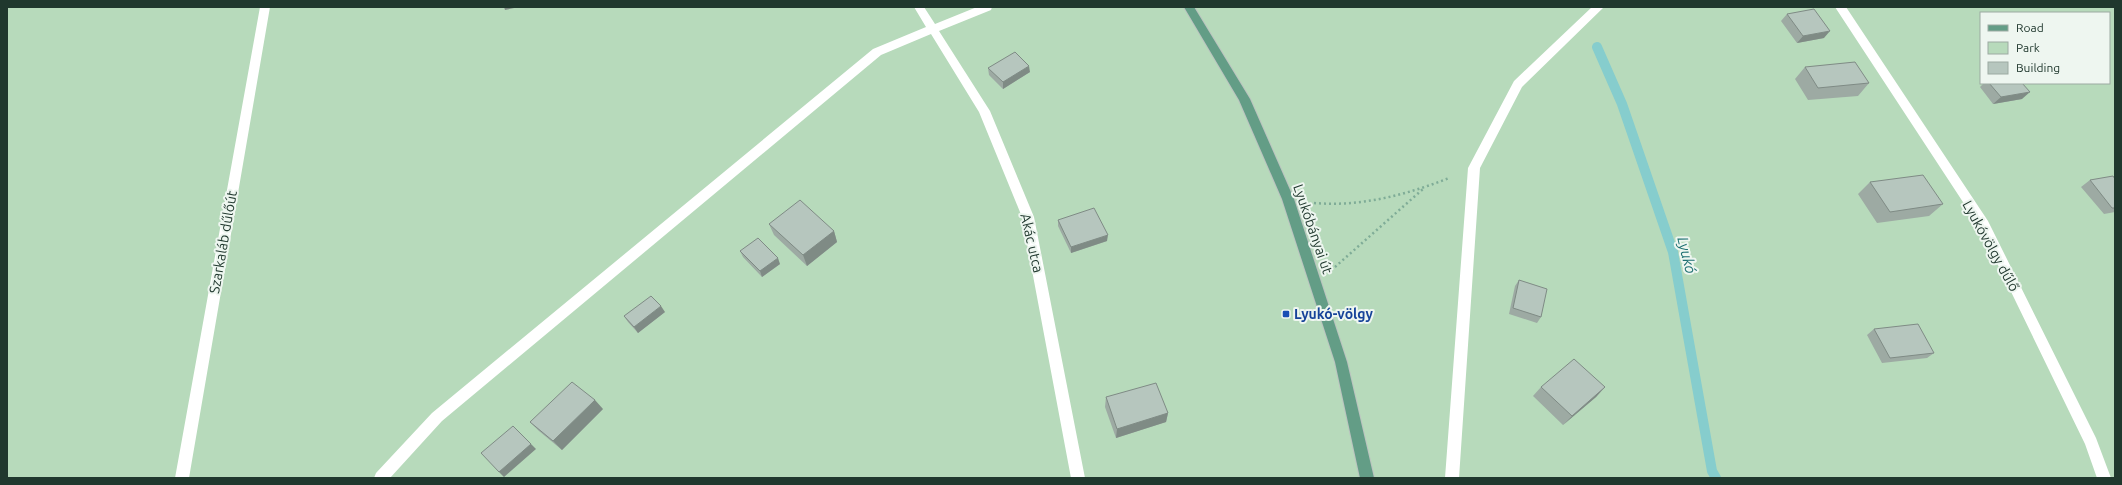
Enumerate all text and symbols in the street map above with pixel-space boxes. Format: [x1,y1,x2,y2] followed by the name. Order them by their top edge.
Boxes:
[1980,12,2110,84] legend
[2016,21,2044,34] text: Road
[2016,41,2040,54] text: Park
[2016,61,2060,74] text: Building
[1290,182,1336,276] street label: Lyukóbányai út
[206,189,240,295] street label: Szarkaláb dűlőút
[1959,198,2023,294] street label: Lyukóvölgy dűlő
[1017,212,1047,274] street label: Akác utca
[1674,235,1700,275] water label: Lyukó
[1294,306,1373,322] place label: Lyukó-völgy
[1281,309,1291,319] marker: Lyukó-völgy

